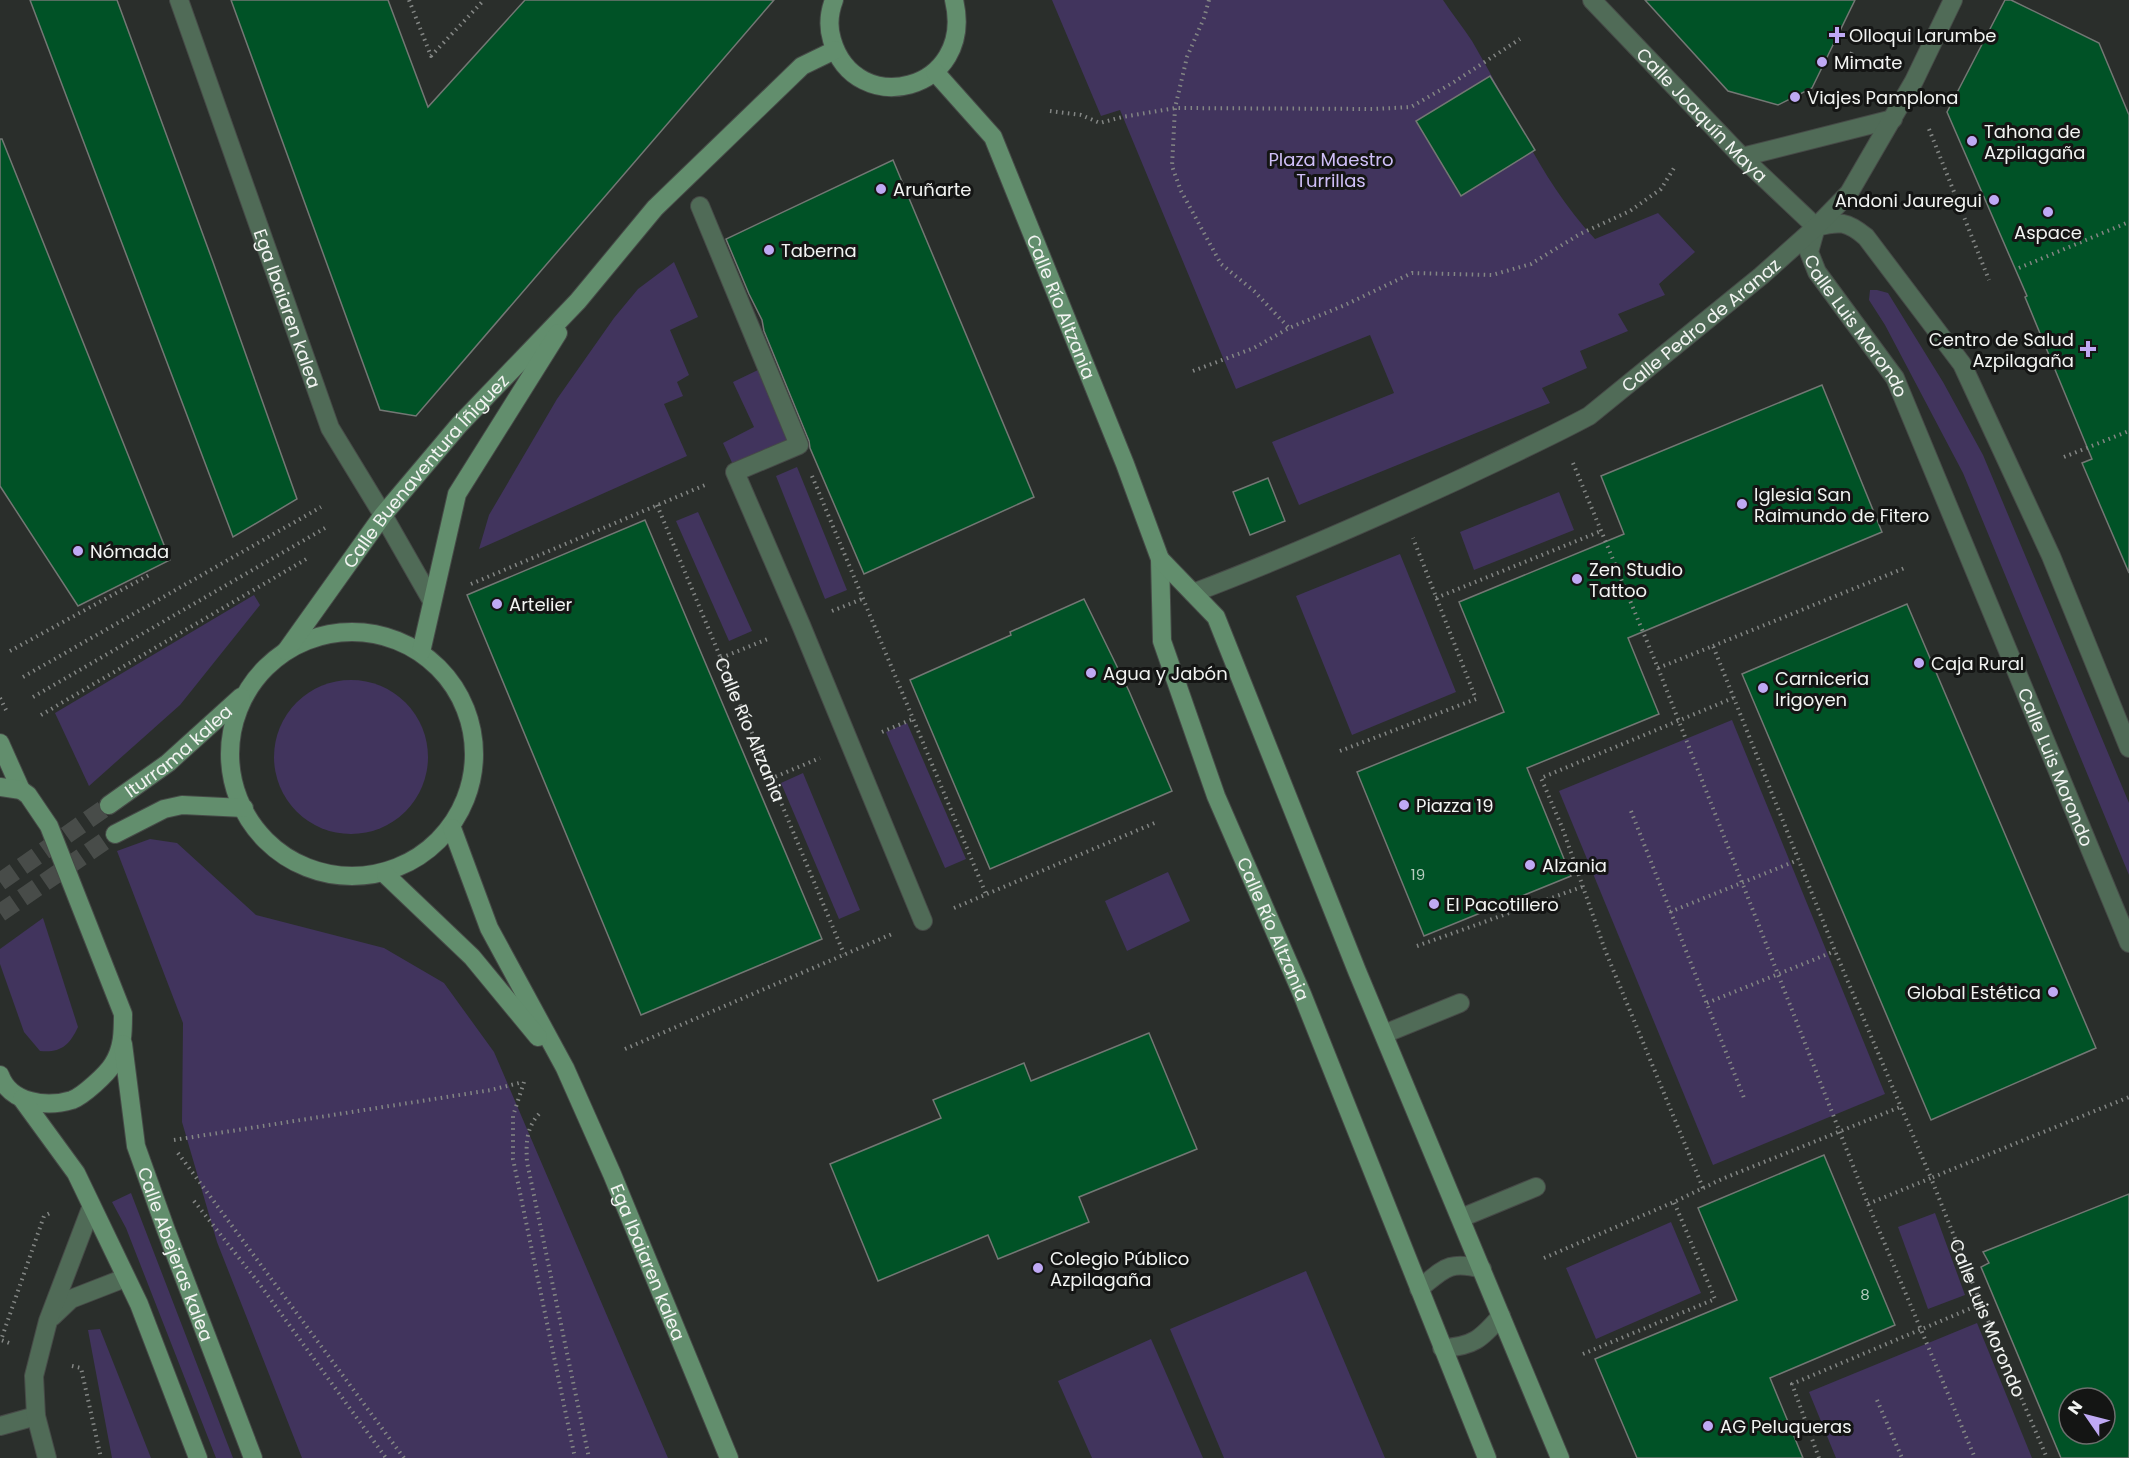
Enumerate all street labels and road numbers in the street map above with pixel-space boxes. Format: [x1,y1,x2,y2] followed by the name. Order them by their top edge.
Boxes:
[1631,42,1773,188] street label: Calle Joaquín Maya
[248,225,327,391] street label: Ega Ibaiaren kalea
[1021,230,1102,383] street label: Calle Río Altzania
[1799,250,1914,401] street label: Calle Luis Morondo
[1616,252,1786,398] street label: Calle Pedro de Aranaz
[337,368,514,573] street label: Calle Buenaventura Íñiguez
[709,653,792,805] street label: Calle Río Altzania
[2012,684,2100,850] street label: Calle Luis Morondo
[119,699,237,803] street label: Iturrama kalea
[1231,853,1316,1004] street label: Calle Río Altzania
[132,1163,220,1345] street label: Calle Abejeras kalea
[605,1180,692,1344] street label: Ega Ibaiaren kalea
[1944,1235,2032,1401] street label: Calle Luis Morondo

